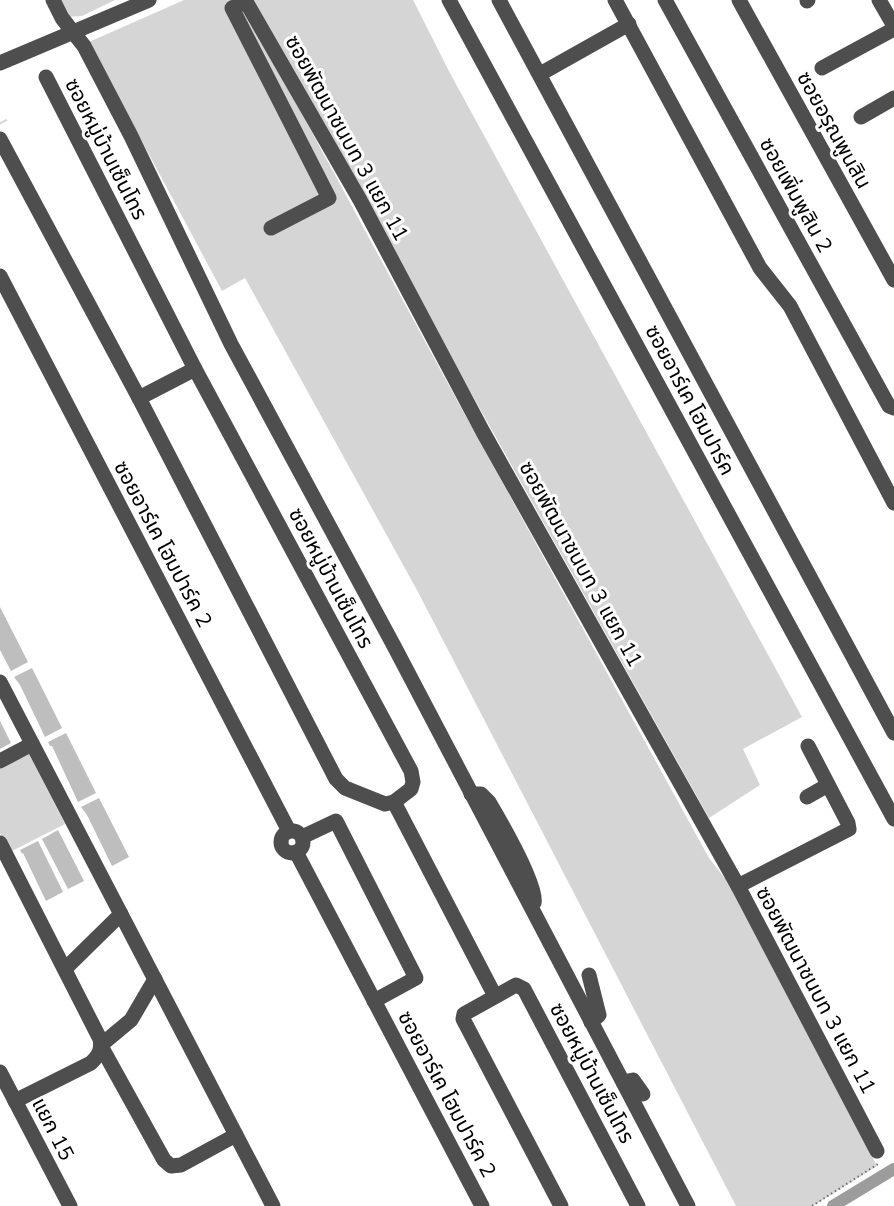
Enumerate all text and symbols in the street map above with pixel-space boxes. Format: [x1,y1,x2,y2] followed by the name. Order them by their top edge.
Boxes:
[279,30,415,246] street label: ซอยพัฒนาชนบท 3 แยก 11
[790,66,878,194] street label: ซอยอรุณพูนสิน
[58,73,154,225] street label: ซอยหมู่บ้านเซ็นโทร
[753,133,839,257] street label: ซอยเพิ่มพูสิน 2
[639,320,741,480] street label: ซอยอาร์เค โฮมปาร์ค
[107,456,219,632] street label: ซอยอาร์เค โฮมปาร์ค 2
[513,456,649,672] street label: ซอยพัฒนาชนบท 3 แยก 11
[282,503,380,653] street label: ซอยหมู่บ้านเซ็นโทร
[749,881,883,1099] street label: ซอยพัฒนาชนบท 3 แยก 11
[543,998,641,1148] street label: ซอยหมู่บ้านเซ็นโทร
[391,1006,503,1182] street label: ซอยอาร์เค โฮมปาร์ค 2
[25,1093,81,1165] street label: แยก 15

